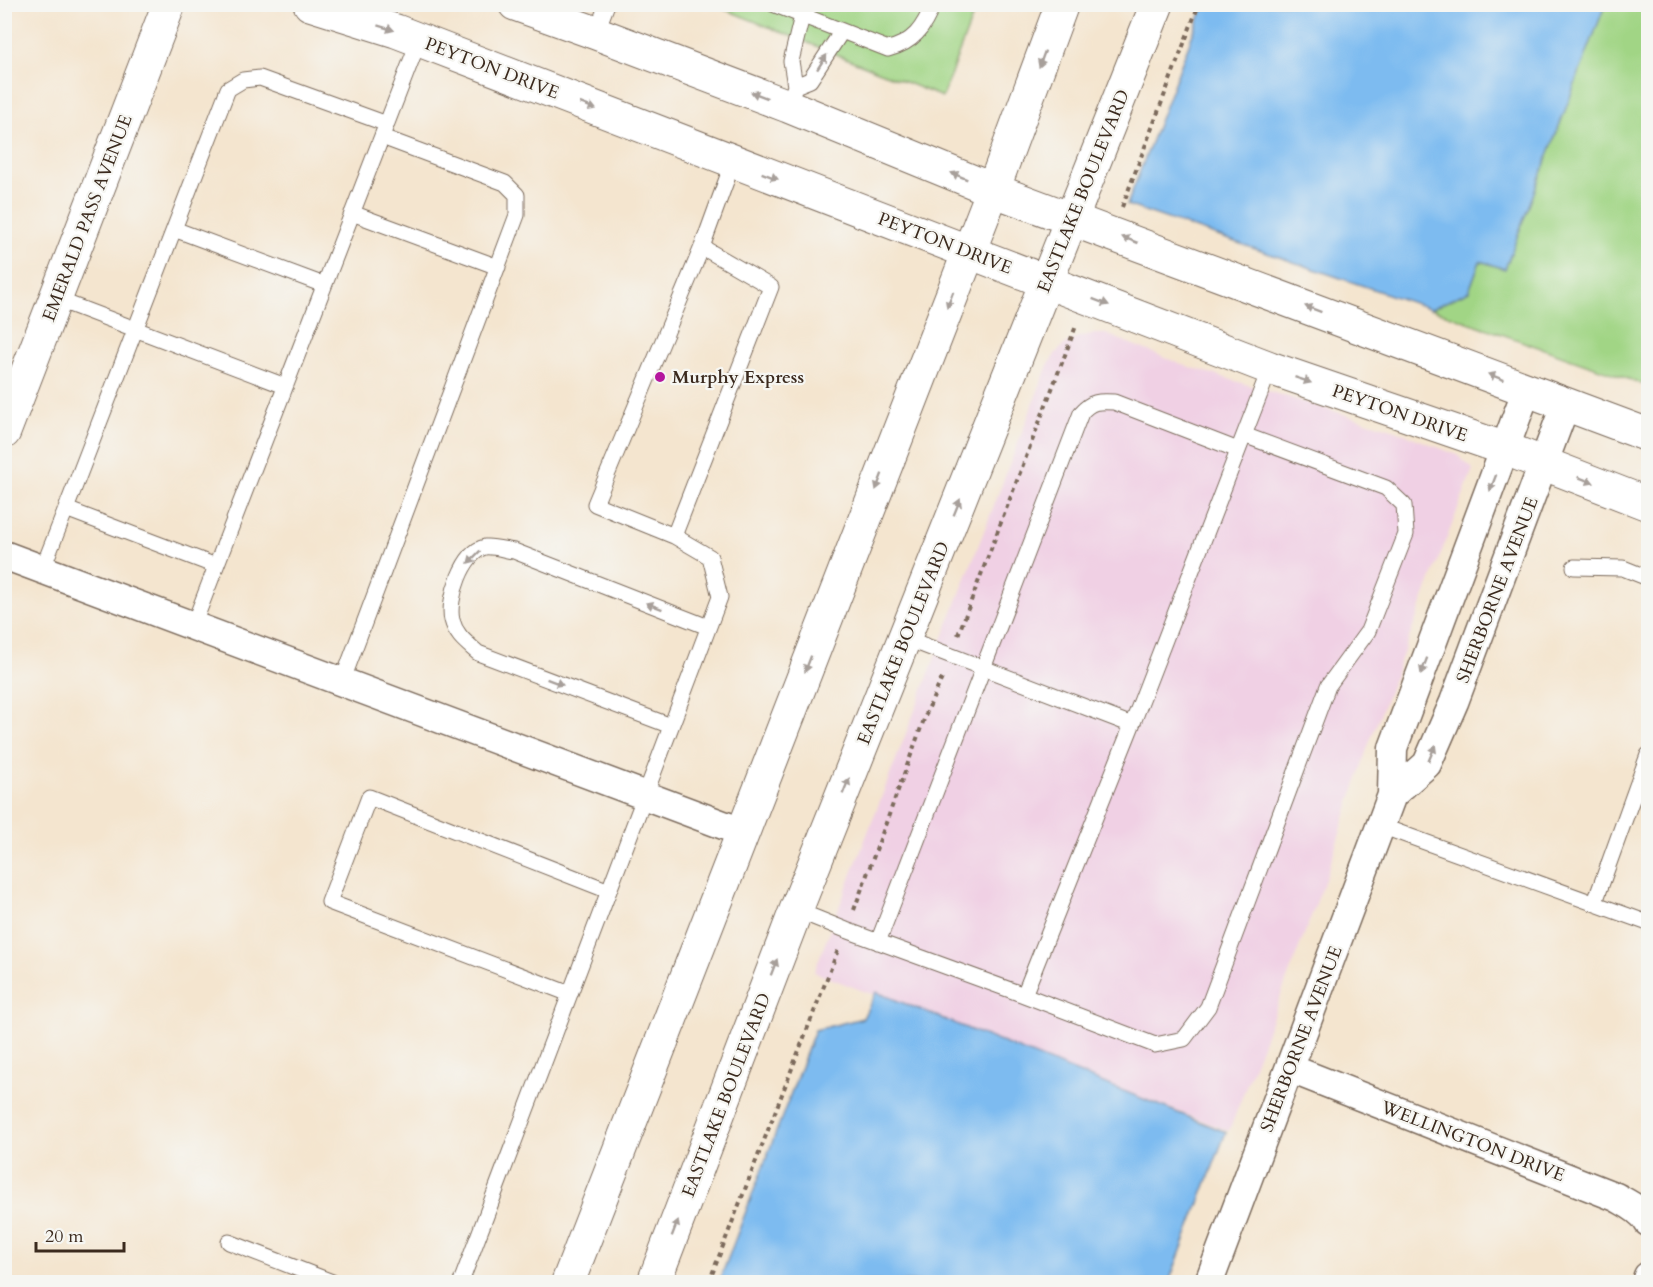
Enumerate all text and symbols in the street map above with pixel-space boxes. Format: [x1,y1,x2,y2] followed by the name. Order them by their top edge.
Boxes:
[377,24,395,33] one-way arrow
[421,31,562,106] street label: PEYTON DRIVE
[1036,50,1046,68] one-way arrow
[816,54,827,71] one-way arrow
[1031,86,1136,296] street label: EASTLAKE BOULEVARD
[750,90,768,99] one-way arrow
[579,101,597,111] one-way arrow
[36,111,138,325] street label: EMERALD PASS AVENUE
[761,171,779,181] one-way arrow
[950,171,968,180] one-way arrow
[874,206,1015,281] street label: PEYTON DRIVE
[1121,235,1139,245] one-way arrow
[945,292,955,310] one-way arrow
[1092,298,1110,307] one-way arrow
[1304,303,1322,313] one-way arrow
[672,365,804,390] place label: Murphy Express
[653,370,667,384] marker: Murphy Express
[1486,372,1504,382] one-way arrow
[1294,375,1312,385] one-way arrow
[1329,379,1471,448] street label: PEYTON DRIVE
[874,473,883,491] one-way arrow
[1488,475,1498,493] one-way arrow
[1577,475,1595,485] one-way arrow
[1450,494,1545,687] street label: SHERBORNE AVENUE
[953,498,962,516] one-way arrow
[851,538,956,748] street label: EASTLAKE BOULEVARD
[467,550,481,565] one-way arrow
[645,601,663,610] one-way arrow
[803,655,813,673] one-way arrow
[1419,657,1428,675] one-way arrow
[546,678,564,687] one-way arrow
[1427,744,1437,762] one-way arrow
[841,776,851,794] one-way arrow
[1254,943,1349,1136] street label: SHERBORNE AVENUE
[770,958,779,976] one-way arrow
[676,990,777,1201] street label: EASTLAKE BOULEVARD
[1376,1094,1568,1188] street label: WELLINGTON DRIVE
[36,1215,124,1253] scale bar
[671,1219,680,1237] one-way arrow
[45,1224,84,1249] text: 20 m

